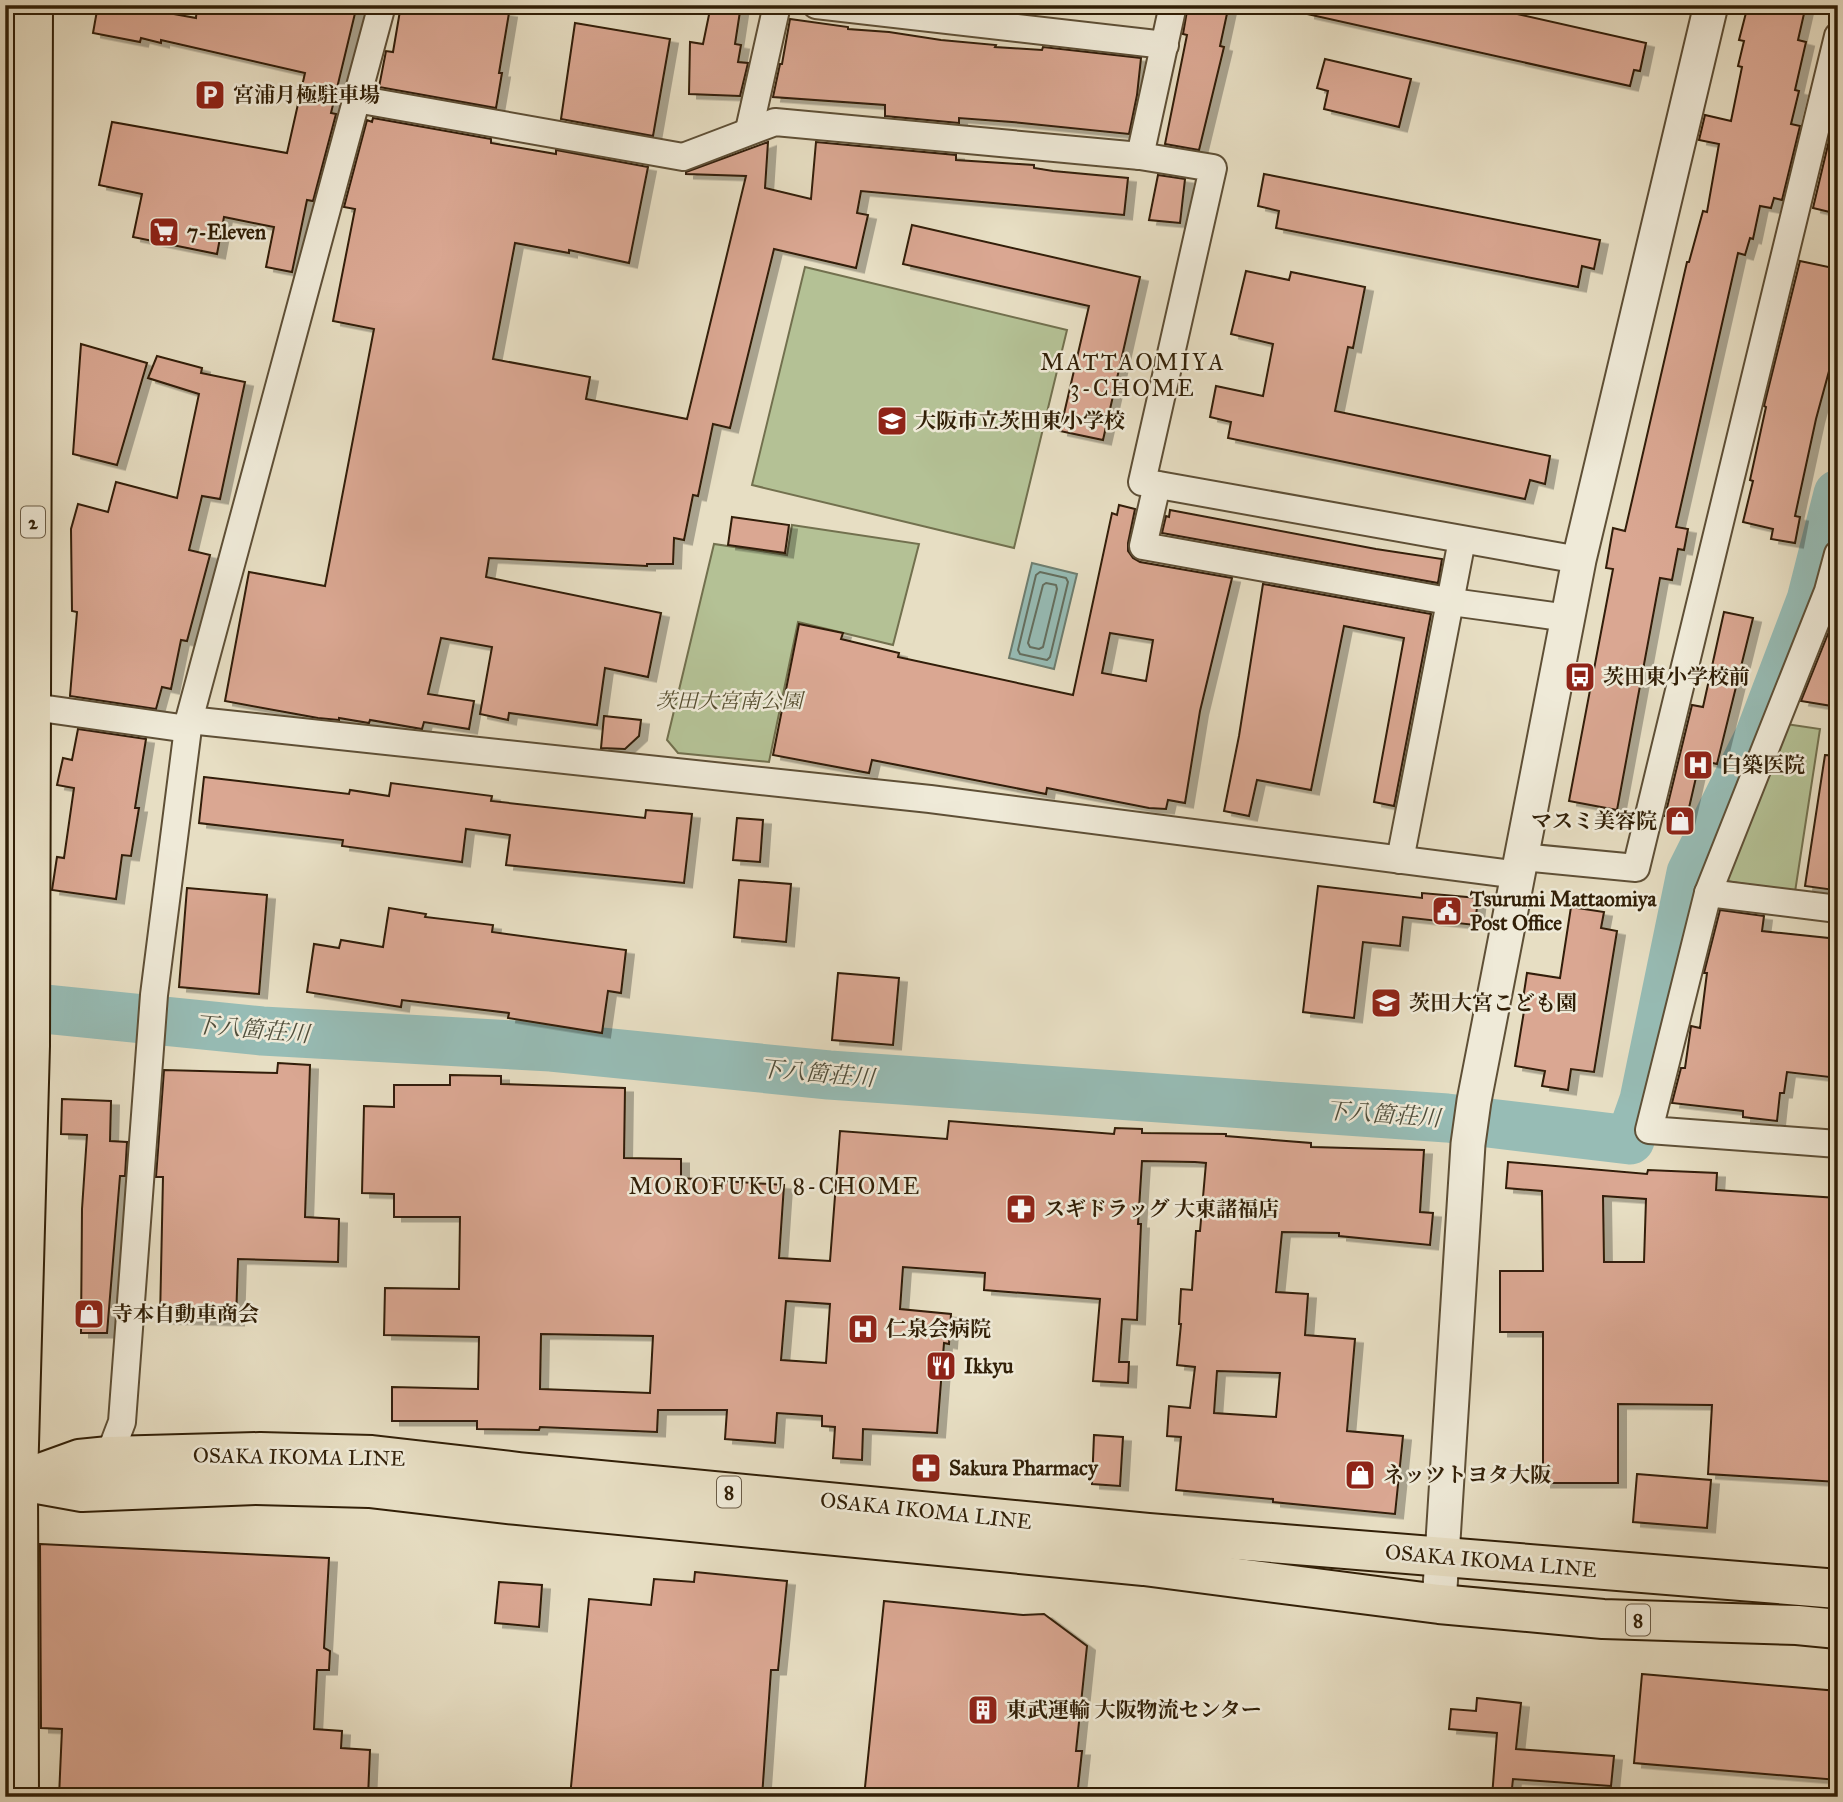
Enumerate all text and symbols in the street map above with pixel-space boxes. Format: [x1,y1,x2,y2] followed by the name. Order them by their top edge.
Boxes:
[193,78,227,112] parking icon: 宮浦月極駐車場
[233,82,380,108] place label: 宮浦月極駐車場
[147,215,181,249] supermarket icon: 7-Eleven
[187,219,267,245] place label: 7-Eleven
[1040,348,1226,402] district label: MATTAOMIYA 3-CHOME
[875,404,909,438] school or university icon: 大阪市立茨田東小学校
[915,408,1125,434] place label: 大阪市立茨田東小学校
[21,506,45,538] road number: 2
[1563,660,1597,694] bus stop icon: 茨田東小学校前
[1603,664,1750,690] place label: 茨田東小学校前
[656,688,805,714] park label: 茨田大宮南公園
[1681,748,1715,782] hospital icon: 白築医院
[1721,752,1805,778] place label: 白築医院
[1663,804,1697,838] shop icon: マスミ美容院
[1531,808,1657,834] place label: マスミ美容院
[1469,886,1658,936] place label: Tsurumi Mattaomiya Post Office
[1430,894,1464,928] public building icon: Tsurumi Mattaomiya Post Office
[1369,986,1403,1020] school or university icon: 茨田大宮こども園
[1409,990,1577,1016] place label: 茨田大宮こども園
[193,1010,313,1048] water label: 下八箇荘川
[758,1054,878,1092] water label: 下八箇荘川
[1325,1096,1444,1132] water label: 下八箇荘川
[629,1172,921,1200] district label: MOROFUKU 8-CHOME
[1004,1192,1038,1226] pharmacy icon: スギドラッグ 大東諸福店
[1044,1196,1279,1222] place label: スギドラッグ 大東諸福店
[72,1297,106,1331] shop icon: 寺本自動車商会
[112,1301,259,1327] place label: 寺本自動車商会
[846,1312,880,1346] hospital icon: 仁泉会病院
[886,1316,991,1342] place label: 仁泉会病院
[924,1349,958,1383] restaurant icon: Ikkyu
[964,1353,1014,1379] place label: Ikkyu
[193,1442,405,1472] street label: OSAKA IKOMA LINE
[909,1451,943,1485] pharmacy icon: Sakura Pharmacy
[949,1455,1099,1481] place label: Sakura Pharmacy
[1343,1458,1377,1492] shop icon: ネッツトヨタ大阪
[1383,1462,1552,1488] place label: ネッツトヨタ大阪
[717,1476,741,1508] road number: 8
[819,1487,1033,1535] street label: OSAKA IKOMA LINE
[1384,1539,1598,1583] street label: OSAKA IKOMA LINE
[1626,1604,1650,1636] road number: 8
[966,1693,1000,1727] building icon: 東武運輸 大阪物流センター
[1006,1697,1262,1723] place label: 東武運輸 大阪物流センター

